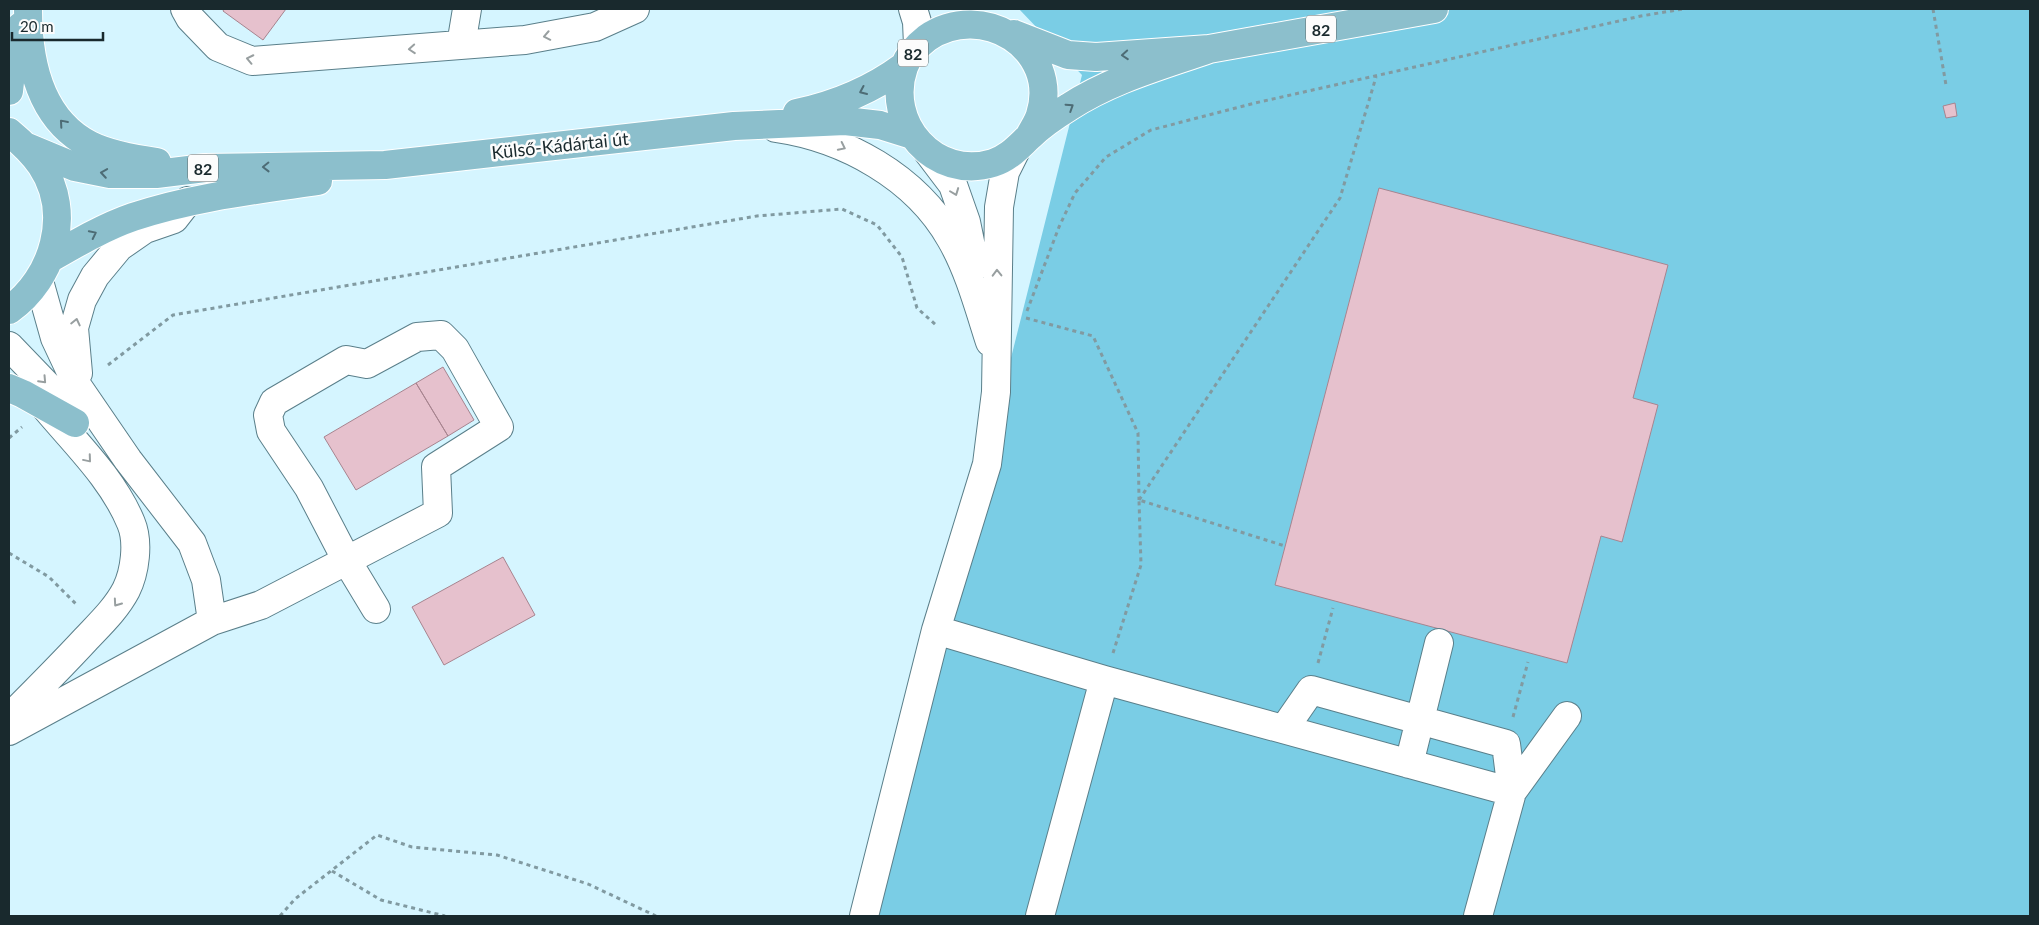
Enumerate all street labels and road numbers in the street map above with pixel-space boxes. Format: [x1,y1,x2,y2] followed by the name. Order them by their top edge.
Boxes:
[1306,15,1336,42] road number: 82
[898,40,928,66] road number: 82
[490,127,630,163] street label: Külső-Kádártai út
[188,154,218,182] road number: 82

